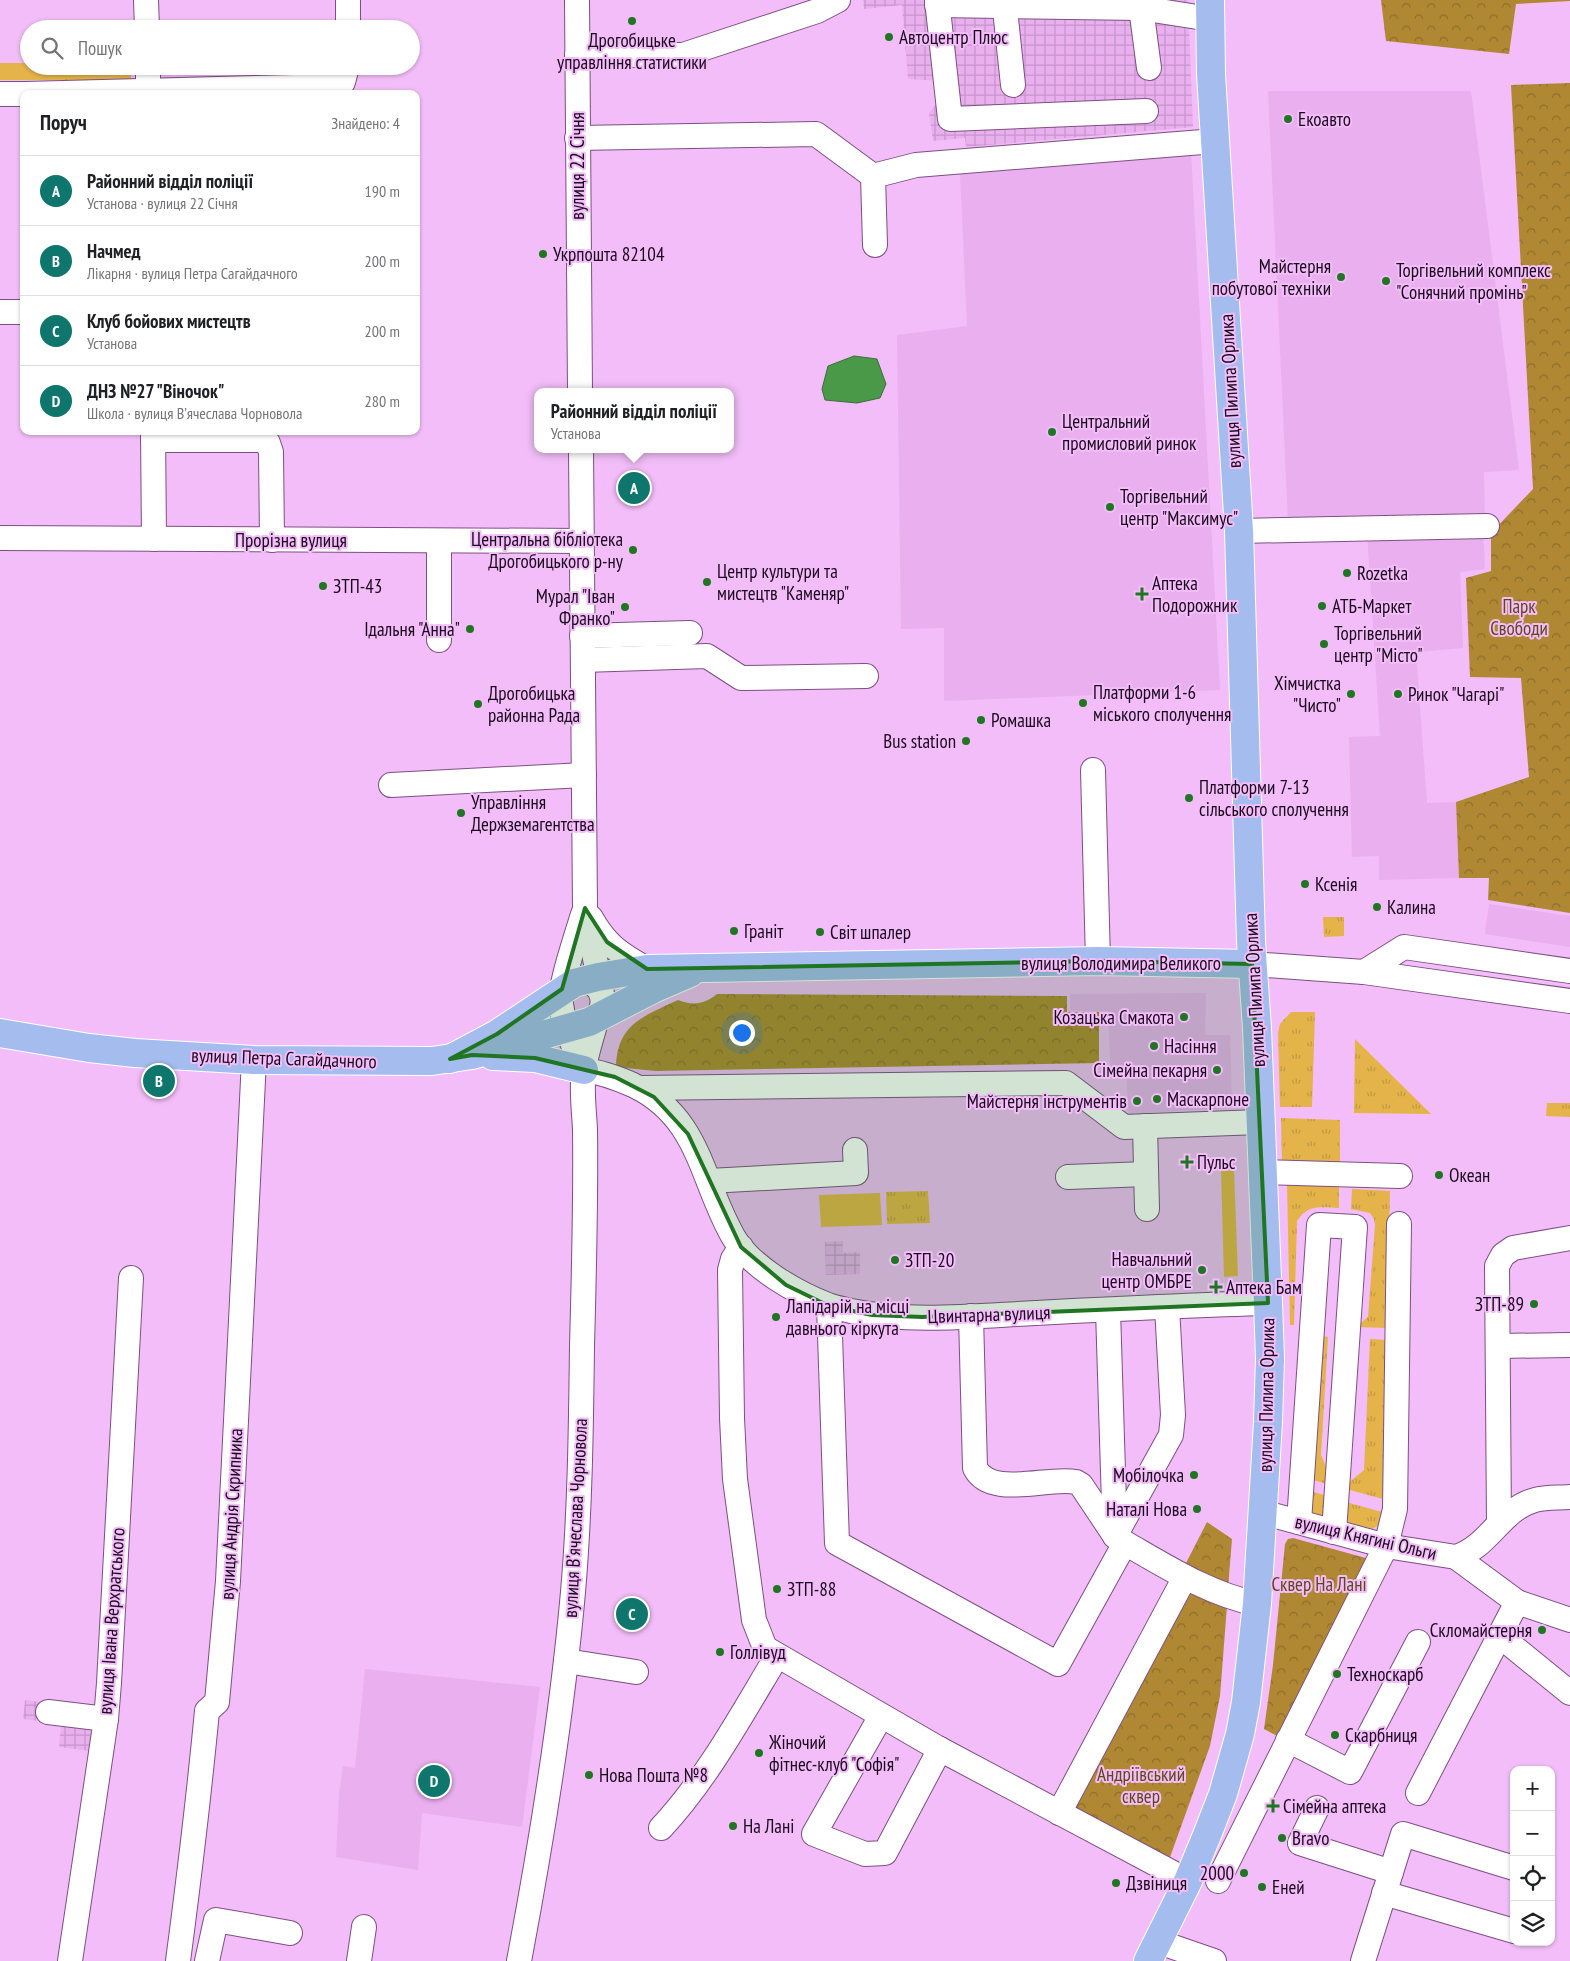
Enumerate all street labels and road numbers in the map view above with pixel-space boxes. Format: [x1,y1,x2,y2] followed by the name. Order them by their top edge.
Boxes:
[565,112,589,220] street label: вулиця 22 Січня
[1214,313,1246,469] street label: вулиця Пилипа Орлика
[235,528,347,552] street label: Прорізна вулиця
[1238,912,1270,1068] street label: вулиця Пилипа Орлика
[1021,951,1221,975] street label: вулиця Володимира Великого
[191,1043,377,1073] street label: вулиця Петра Сагайдачного
[927,1300,1051,1328] street label: Цвинтарна вулиця
[1253,1318,1279,1472] street label: вулиця Пилипа Орлика
[558,1418,592,1618] street label: вулиця Вʼячеслава Чорновола
[215,1428,247,1600] street label: вулиця Андрія Скрипника
[1293,1509,1439,1565] street label: вулиця Княгині Ольги
[92,1527,130,1715] street label: вулиця Івана Верхратського

